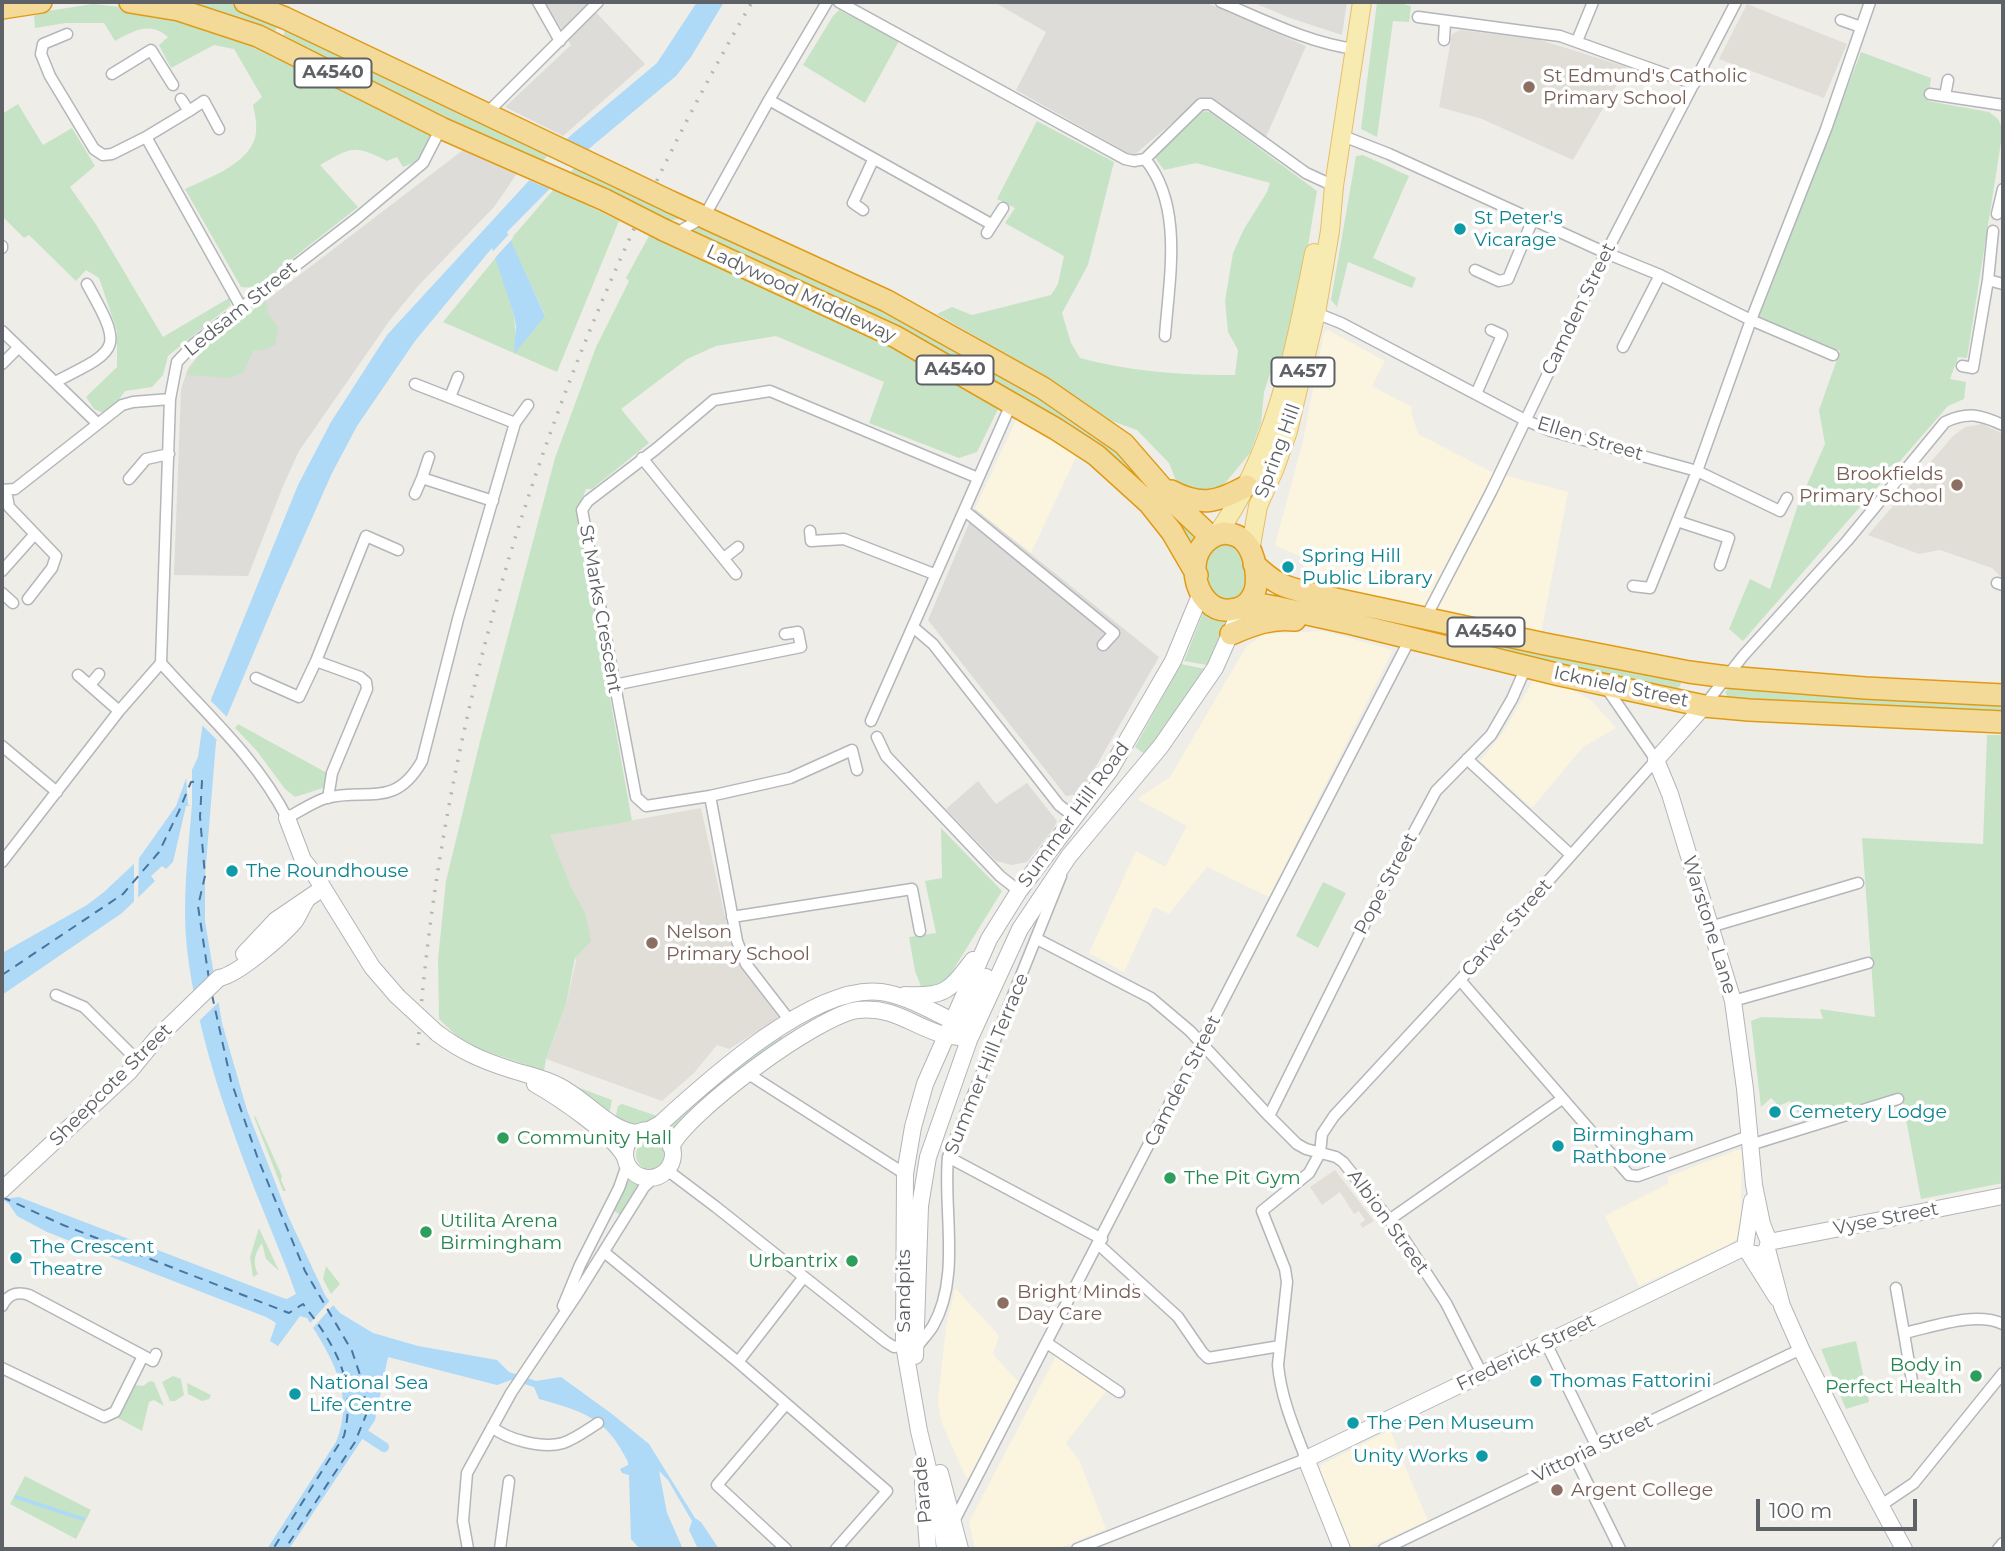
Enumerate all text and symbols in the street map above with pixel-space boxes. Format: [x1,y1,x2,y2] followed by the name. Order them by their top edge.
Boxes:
[294,58,372,88] road number: A4540
[1543,65,1747,109] place label: St Edmund's Catholic Primary School
[1521,79,1537,95] marker: St Edmund's Catholic Primary School
[1474,207,1563,251] place label: St Peter's Vicarage
[1452,221,1468,237] marker: St Peter's Vicarage
[1537,239,1621,379] street label: Camden Street
[703,240,899,348] street label: Ladywood Middleway
[180,257,302,361] street label: Ledsam Street
[916,356,993,384] road number: A4540
[1272,358,1334,386] road number: A457
[1250,401,1306,501] street label: Spring Hill
[1534,412,1646,466] street label: Ellen Street
[1799,463,1943,507] place label: Brookfields Primary School
[1949,477,1965,493] marker: Brookfields Primary School
[574,523,626,695] street label: St Marks Crescent
[1302,545,1432,589] place label: Spring Hill Public Library
[1280,559,1296,575] marker: Spring Hill Public Library
[1448,618,1524,646] road number: A4540
[1551,662,1691,712] street label: Icknield Street
[1014,738,1134,892] street label: Summer Hill Road
[1350,829,1422,939] street label: Pope Street
[1677,853,1741,997] street label: Warstone Lane
[246,860,409,882] place label: The Roundhouse
[224,863,240,879] marker: The Roundhouse
[1457,874,1557,982] street label: Carver Street
[666,921,810,965] place label: Nelson Primary School
[644,935,660,951] marker: Nelson Primary School
[940,970,1034,1158] street label: Summer Hill Terrace
[1140,1012,1226,1150] street label: Camden Street
[45,1019,177,1151] street label: Sheepcote Street
[1789,1101,1947,1123] place label: Cemetery Lodge
[1767,1104,1783,1120] marker: Cemetery Lodge
[1572,1124,1694,1168] place label: Birmingham Rathbone
[517,1127,672,1149] place label: Community Hall
[495,1130,511,1146] marker: Community Hall
[1550,1138,1566,1154] marker: Birmingham Rathbone
[1342,1165,1434,1279] street label: Albion Street
[1184,1167,1301,1189] place label: The Pit Gym
[1162,1170,1178,1186] marker: The Pit Gym
[1831,1198,1941,1240] street label: Vyse Street
[440,1210,562,1254] place label: Utilita Arena Birmingham
[418,1224,434,1240] marker: Utilita Arena Birmingham
[30,1236,154,1280] place label: The Crescent Theatre
[893,1249,915,1333] street label: Sandpits
[8,1250,24,1266] marker: The Crescent Theatre
[748,1250,838,1272] place label: Urbantrix
[844,1253,860,1269] marker: Urbantrix
[1017,1281,1141,1325] place label: Bright Minds Day Care
[995,1295,1011,1311] marker: Bright Minds Day Care
[1453,1309,1599,1397] street label: Frederick Street
[1825,1354,1962,1398] place label: Body in Perfect Health
[1968,1368,1984,1384] marker: Body in Perfect Health
[1550,1370,1711,1392] place label: Thomas Fattorini
[309,1372,429,1416] place label: National Sea Life Centre
[1528,1373,1544,1389] marker: Thomas Fattorini
[287,1386,303,1402] marker: National Sea Life Centre
[1529,1410,1657,1488] street label: Vittoria Street
[1367,1412,1534,1434] place label: The Pen Museum
[1345,1415,1361,1431] marker: The Pen Museum
[1353,1445,1468,1467] place label: Unity Works
[1474,1448,1490,1464] marker: Unity Works
[909,1456,937,1524] street label: Parade
[1571,1479,1713,1501] place label: Argent College
[1549,1482,1565,1498] marker: Argent College
[1760,1484,1921,1528] scale bar
[1769,1498,1832,1523] text: 100 m

